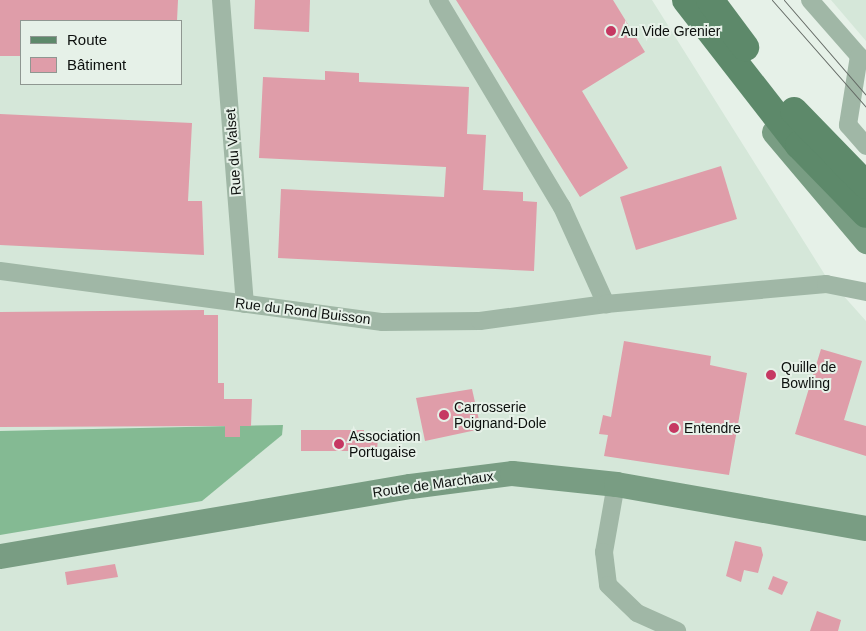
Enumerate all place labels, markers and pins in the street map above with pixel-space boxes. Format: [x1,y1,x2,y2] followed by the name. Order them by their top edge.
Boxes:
[621,23,720,39] place label: Au Vide Grenier
[605,25,617,37] marker: Au Vide Grenier
[781,359,836,392] place label: Quille de Bowling
[765,369,777,381] marker: Quille de Bowling
[454,399,547,432] place label: Carrosserie Poignand-Dole
[438,409,450,421] marker: Carrosserie Poignand-Dole
[684,420,741,436] place label: Entendre
[668,422,680,434] marker: Entendre
[349,428,421,461] place label: Association Portugaise
[333,438,345,450] marker: Association Portugaise

